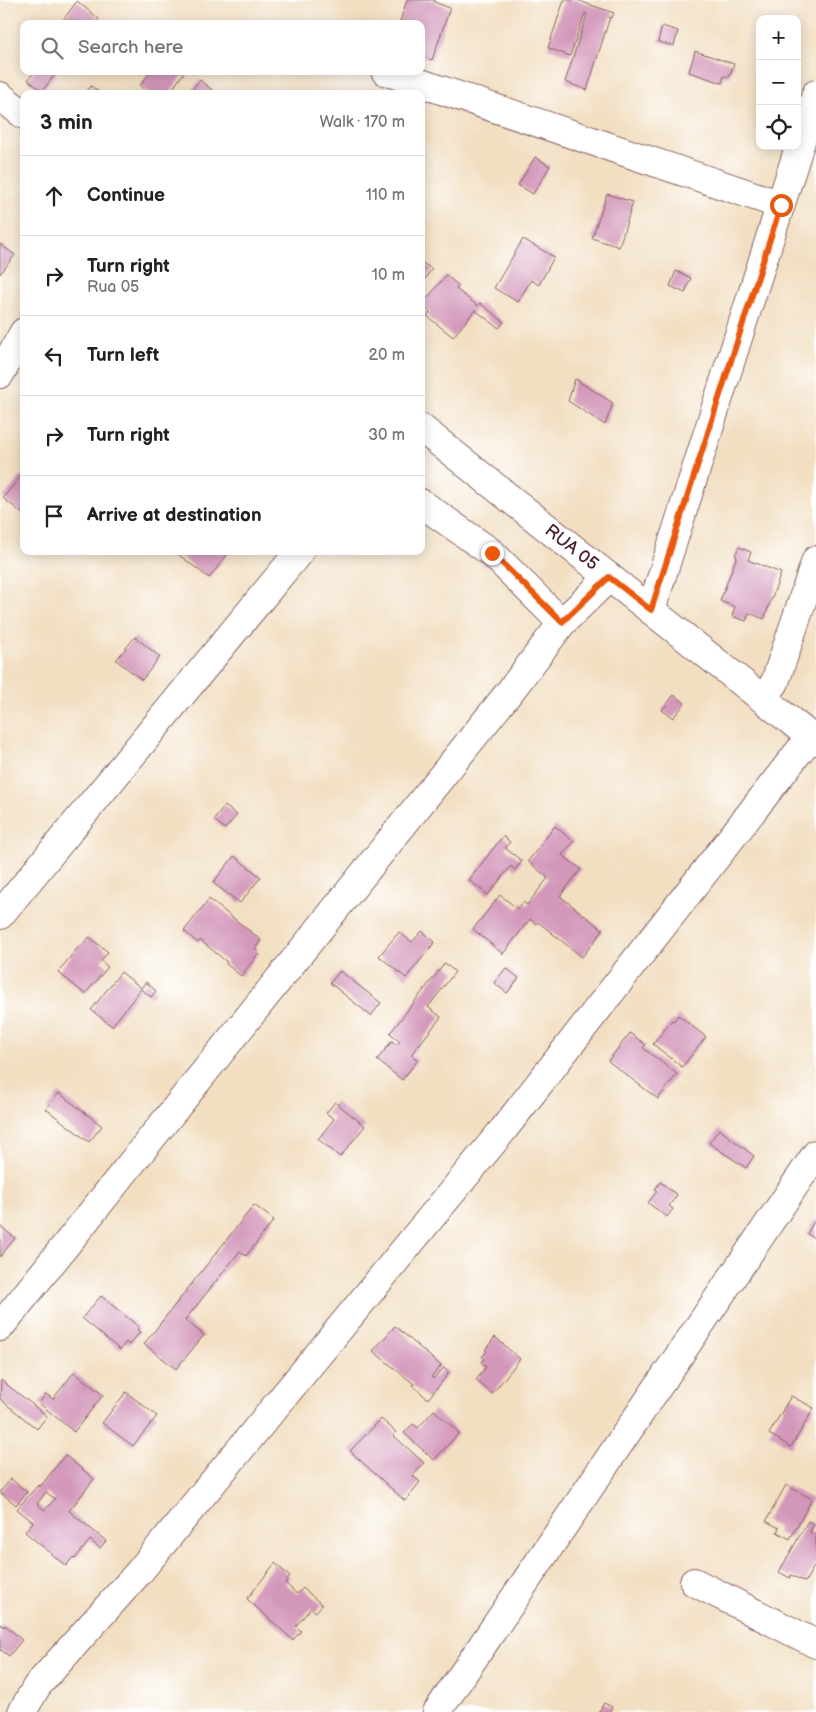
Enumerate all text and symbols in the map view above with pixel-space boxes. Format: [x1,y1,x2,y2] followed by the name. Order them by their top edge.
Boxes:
[756,15,801,150] map controls
[756,15,801,60] button: +
[20,20,425,75] search box
[38,34,66,62] icon: search
[78,36,183,59] text: Search here
[756,60,801,105] button: −
[756,105,801,150] button: locate
[40,110,93,135] text: 3 min
[319,113,405,132] text: Walk · 170 m
[40,182,68,210] icon: ahead
[87,184,165,207] text: Continue
[366,186,405,205] text: 110 m
[770,194,793,217] route start
[87,255,170,278] text: Turn right
[40,262,68,290] icon: right
[372,266,405,285] text: 10 m
[87,278,139,297] text: Rua 05
[40,342,68,370] icon: left
[87,344,159,367] text: Turn left
[369,346,405,365] text: 20 m
[40,422,68,450] icon: right
[87,424,170,447] text: Turn right
[368,426,405,445] text: 30 m
[40,502,68,530] icon: arrive
[87,504,262,527] text: Arrive at destination
[541,520,603,575] street label: RUA 05
[481,542,504,565] route end

